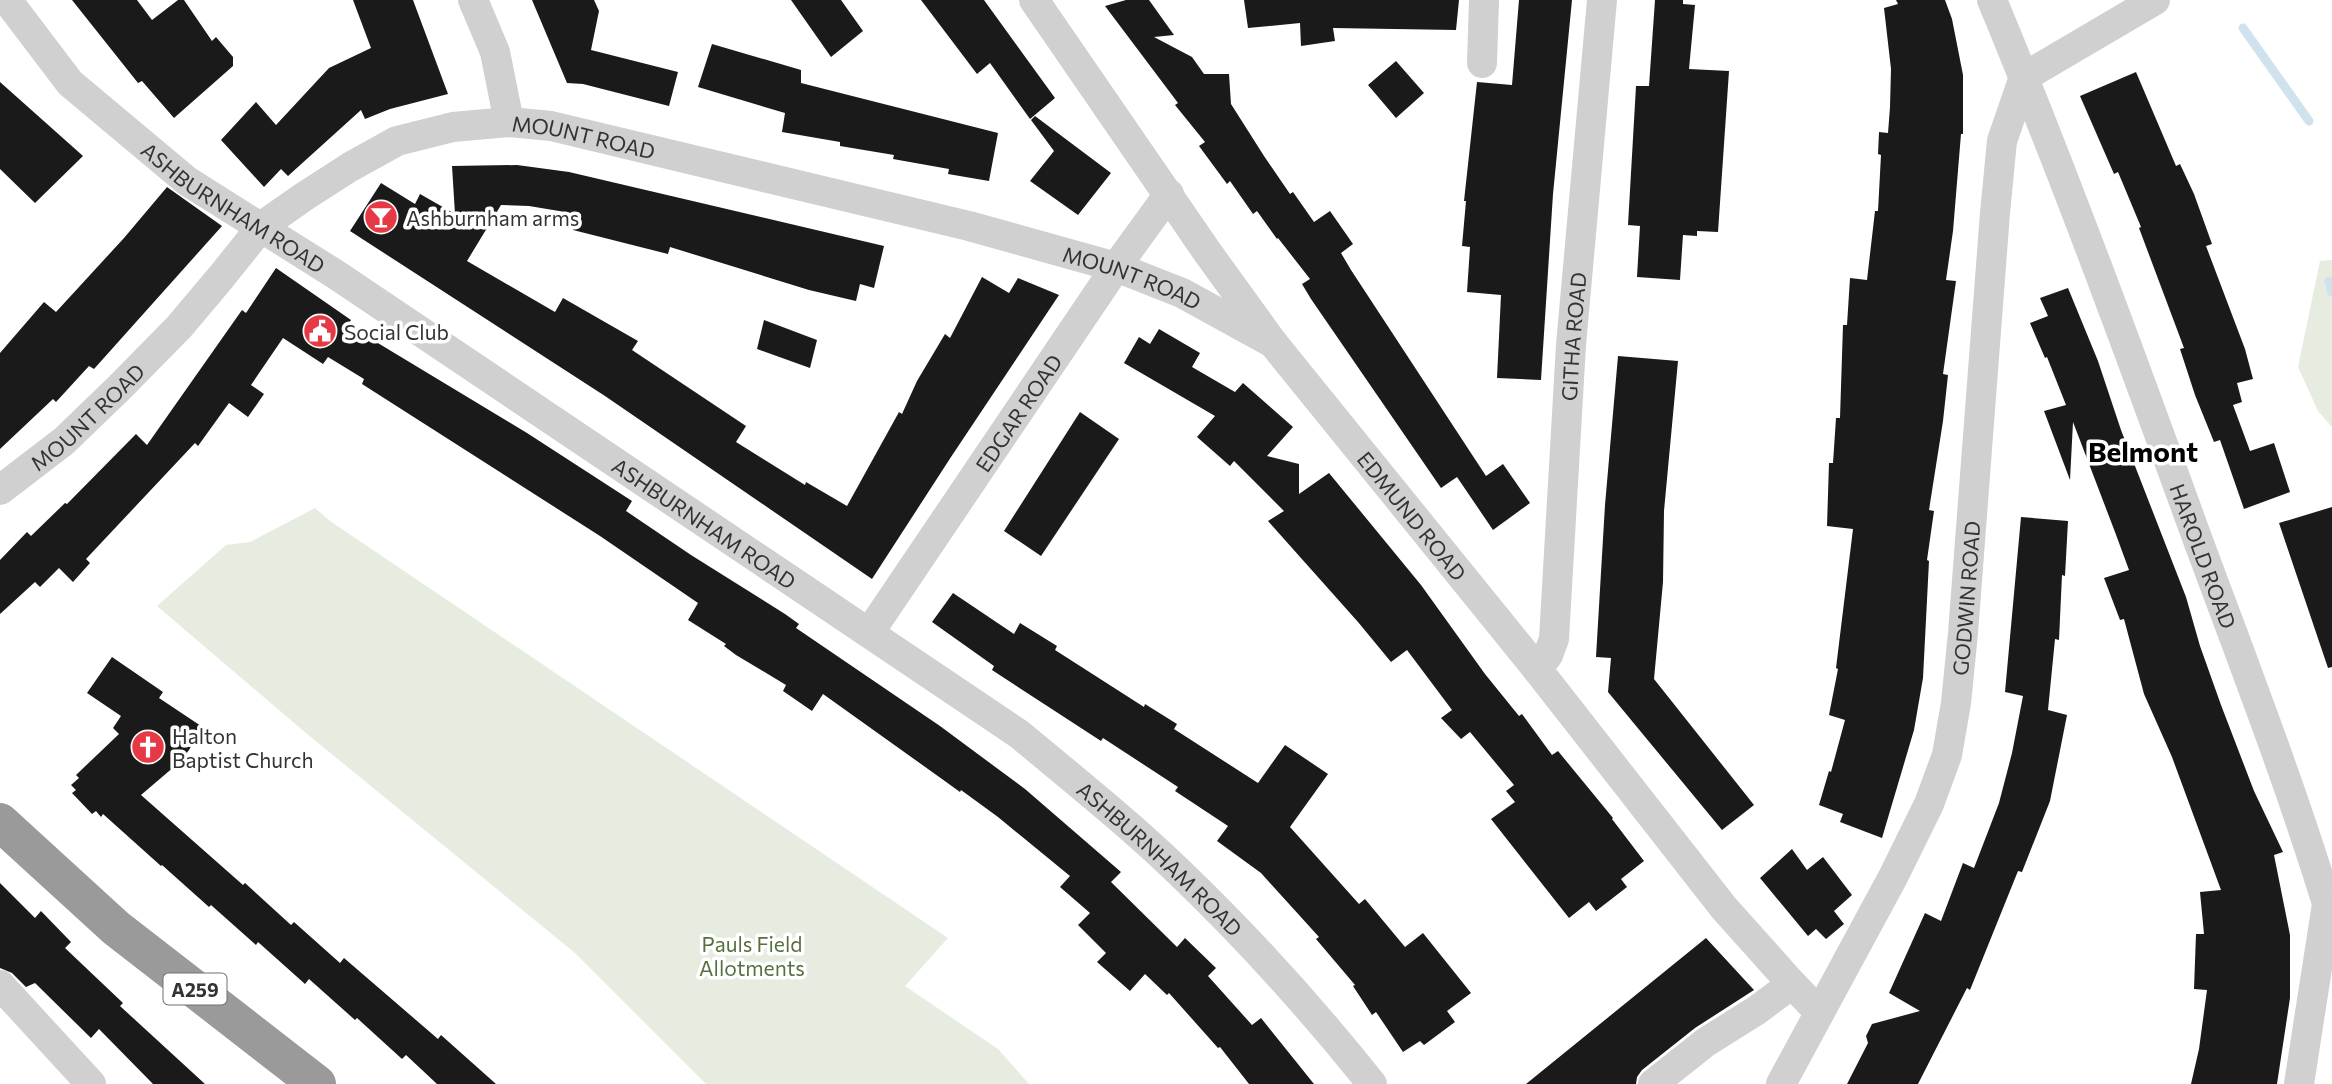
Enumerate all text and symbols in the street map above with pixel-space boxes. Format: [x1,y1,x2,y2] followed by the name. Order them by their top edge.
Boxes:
[511,110,658,163] street label: MOUNT ROAD
[137,136,330,277] street label: ASHBURNHAM ROAD
[362,198,400,236] bar icon: Ashburnham arms
[406,205,579,230] place label: Ashburnham arms
[1060,240,1206,314] street label: MOUNT ROAD
[1555,271,1590,402] street label: GITHA ROAD
[301,312,339,350] public building icon: Social Club
[344,319,449,344] place label: Social Club
[969,349,1066,476] street label: EDGAR ROAD
[25,358,149,475] street label: MOUNT ROAD
[2088,434,2198,468] district label: Belmont
[1353,446,1472,585] street label: EDMUND ROAD
[608,452,801,593] street label: ASHBURNHAM ROAD
[2166,480,2242,632] street label: HAROLD ROAD
[1946,520,1984,677] street label: GODWIN ROAD
[172,723,314,772] place label: Halton Baptist Church
[129,728,167,766] church icon: Halton Baptist Church
[1073,776,1248,941] street label: ASHBURNHAM ROAD
[699,931,805,980] park label: Pauls Field Allotments
[164,973,227,1004] road number: A259

